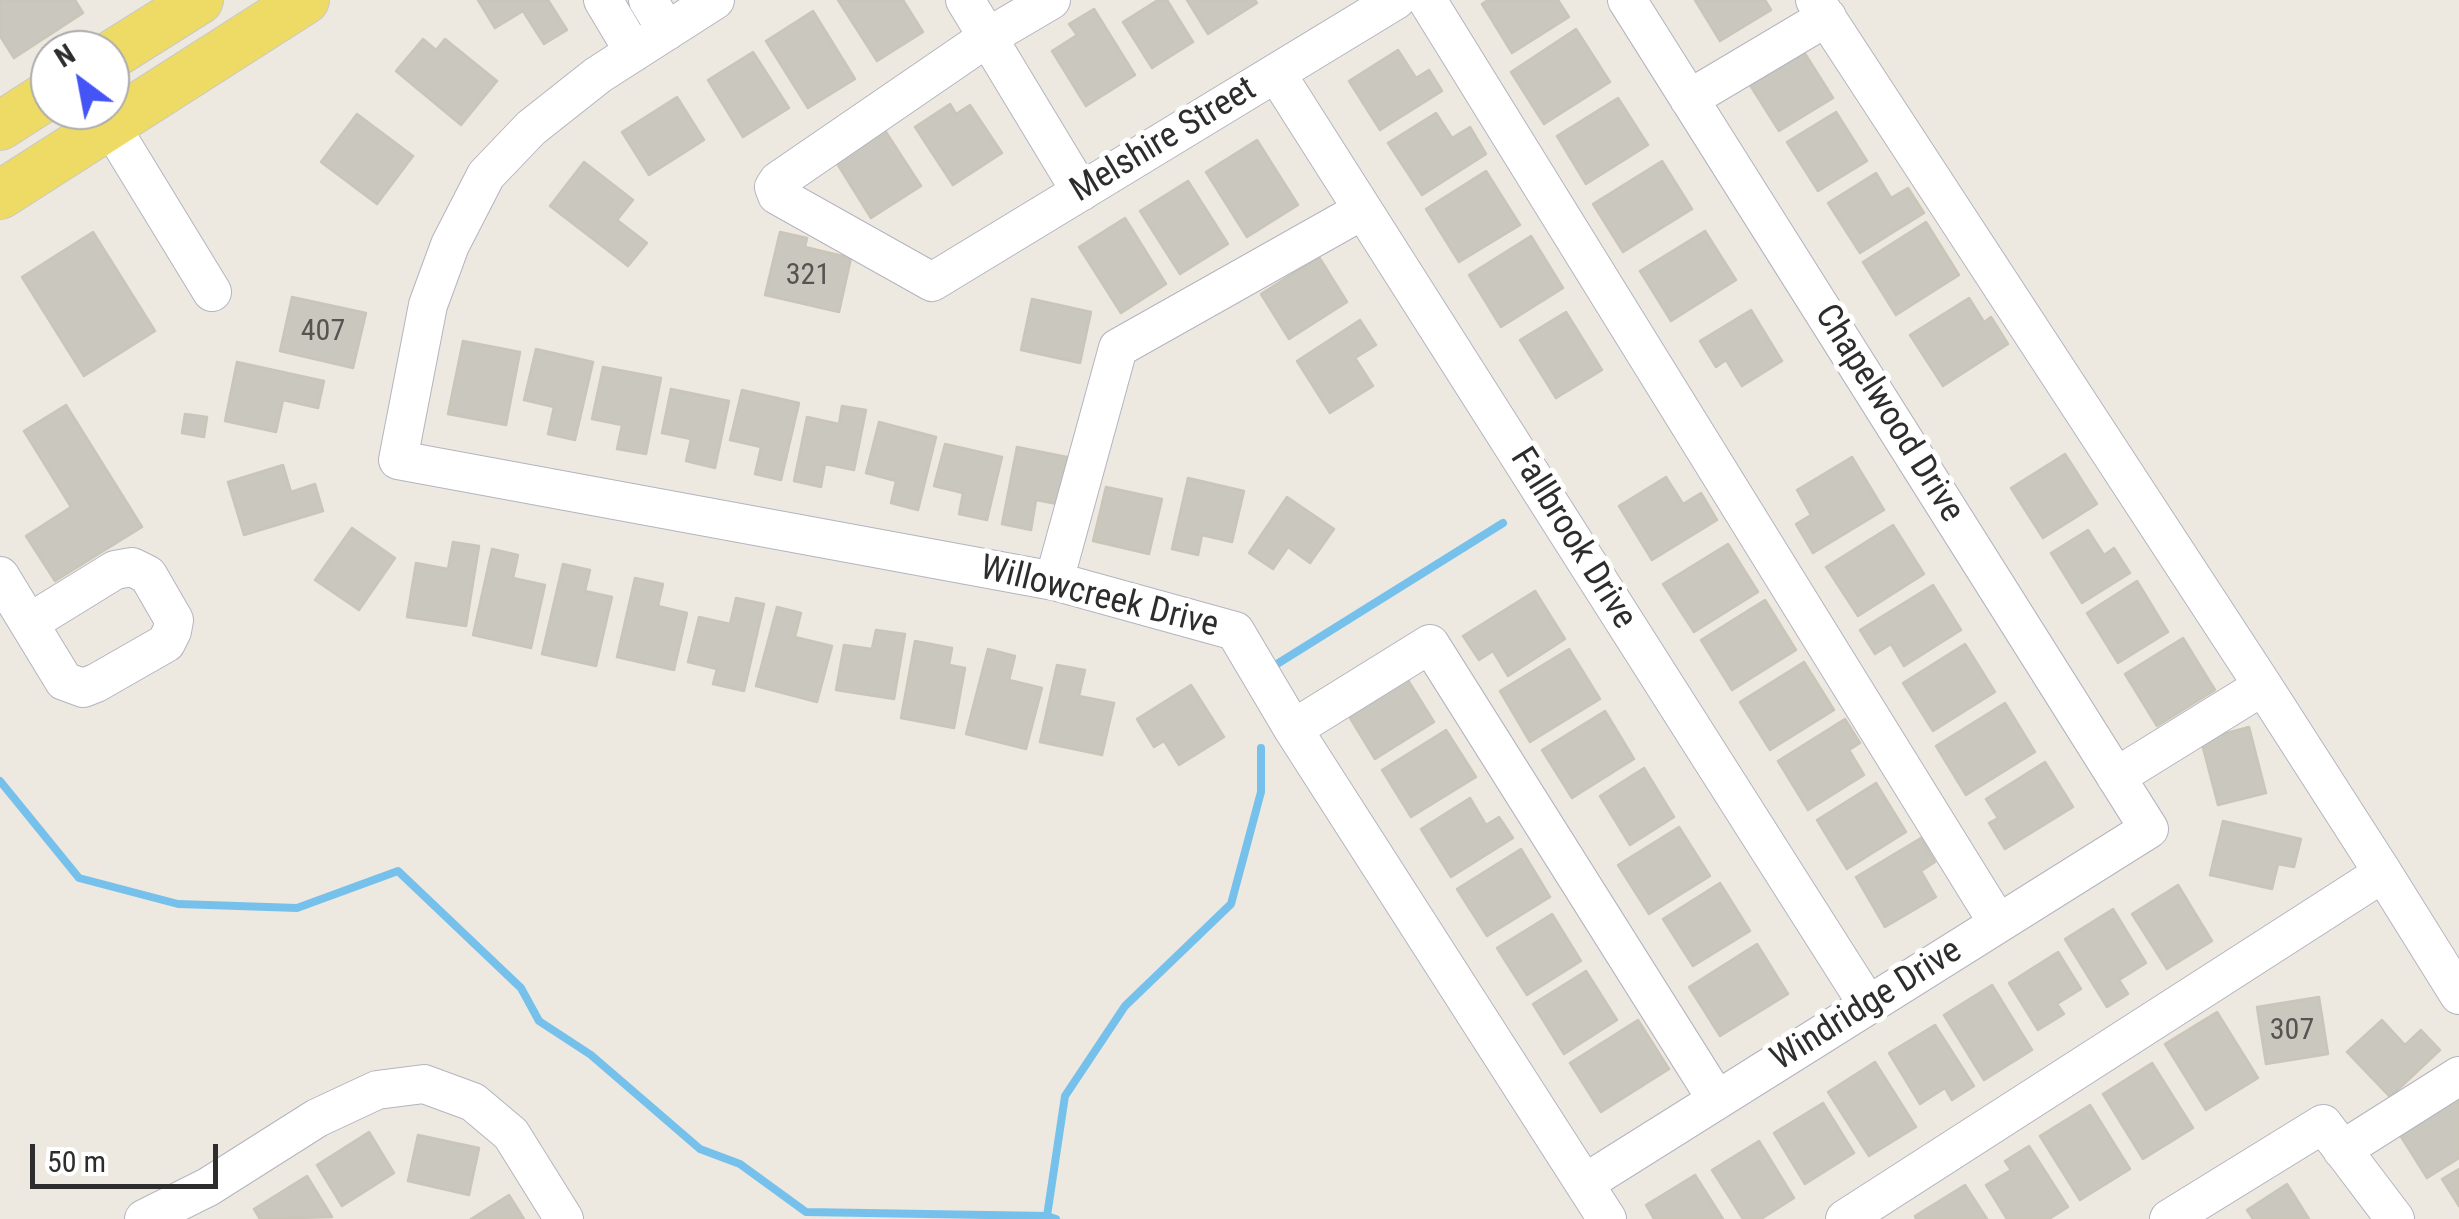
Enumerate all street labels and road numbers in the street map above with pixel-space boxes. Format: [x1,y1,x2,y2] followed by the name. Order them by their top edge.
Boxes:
[1064,69,1264,213] street label: Melshire Street
[1804,298,1972,530] street label: Chapelwood Drive
[1500,441,1644,637] street label: Fallbrook Drive
[976,548,1222,648] street label: Willowcreek Drive
[1764,931,1970,1081] street label: Windridge Drive

